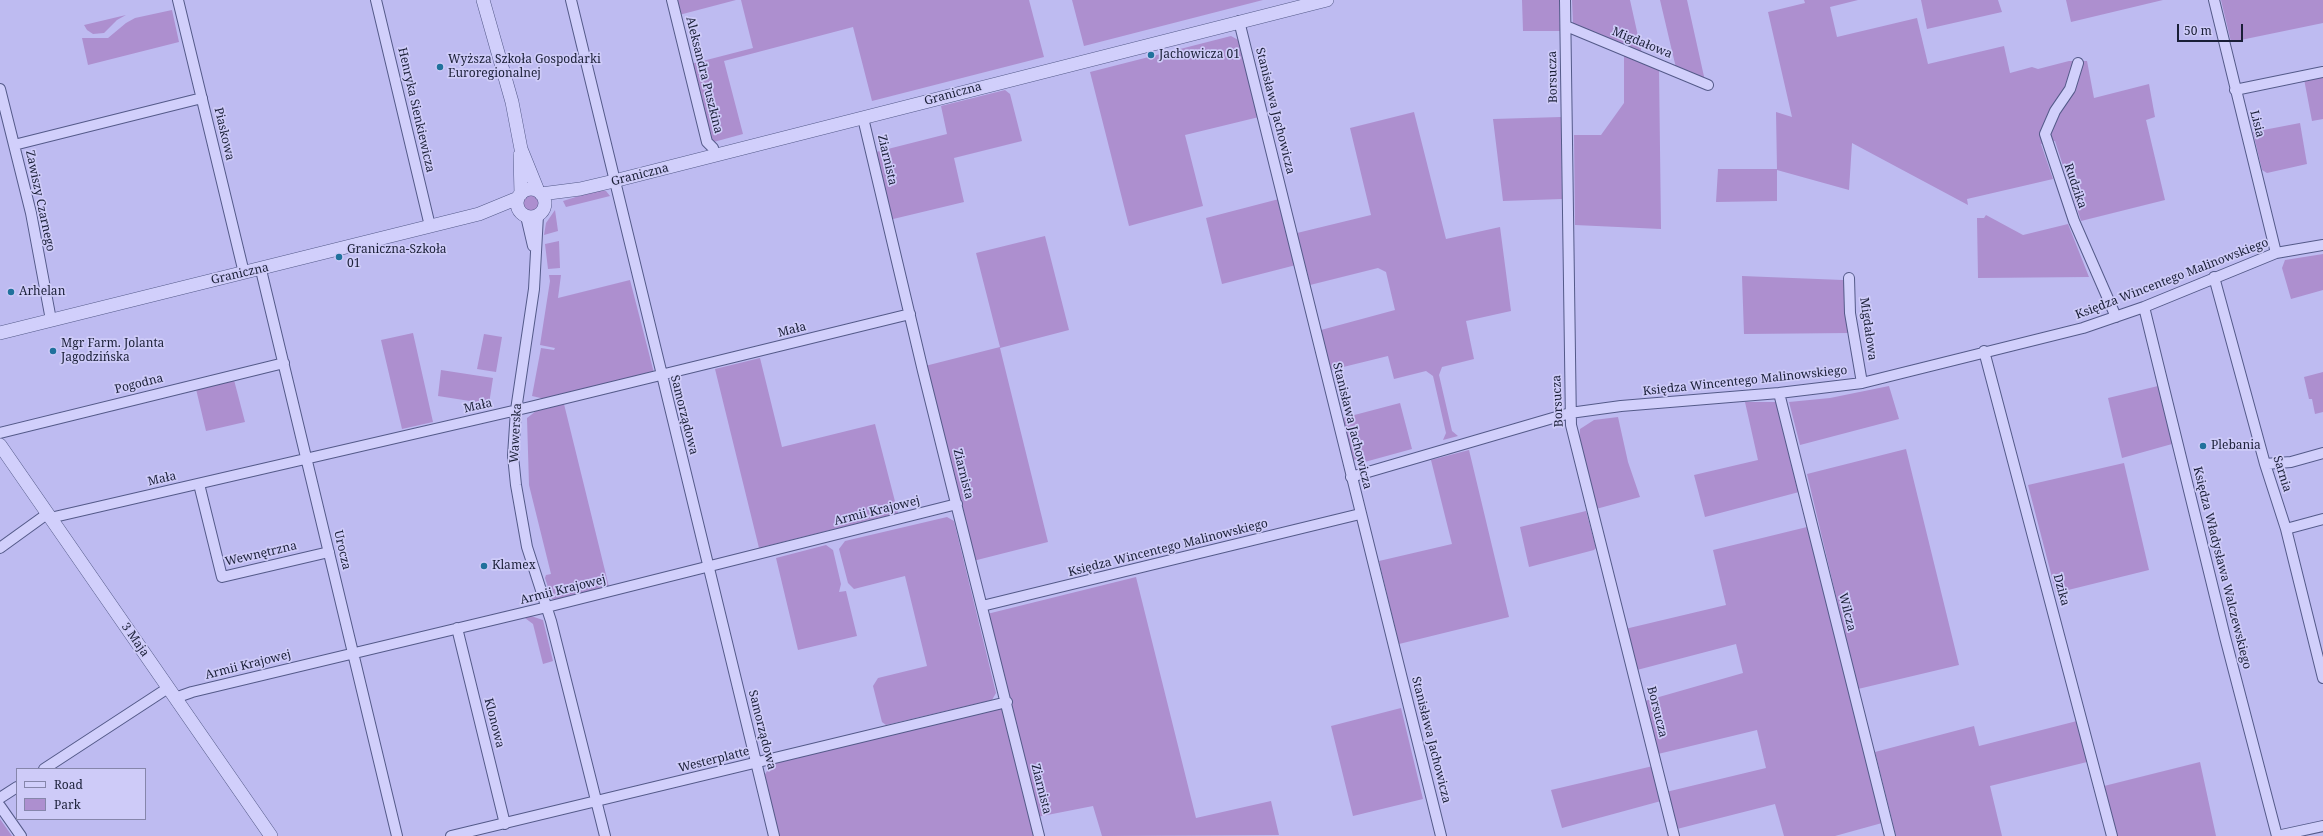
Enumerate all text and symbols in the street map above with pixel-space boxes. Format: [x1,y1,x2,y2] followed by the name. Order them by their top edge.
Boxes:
[683,15,725,135] street label: Aleksandra Puszkina
[2179,16,2245,42] scale bar
[2184,22,2212,39] text: 50 m
[1610,24,1674,62] street label: Migdałowa
[395,46,437,174] street label: Henryka Sienkiewicza
[1252,46,1298,176] street label: Stanisława Jachowicza
[1159,48,1240,62] place label: Jachowicza 01
[1146,50,1156,60] marker: Jachowicza 01
[1545,51,1561,103] street label: Borsucza
[448,53,601,81] place label: Wyższa Szkoła Gospodarki Euroregionalnej
[435,62,445,72] marker: Wyższa Szkoła Gospodarki Euroregionalnej
[923,79,983,109] street label: Graniczna
[211,106,237,162] street label: Piaskowa
[2247,109,2267,139] street label: Lisia
[874,133,900,187] street label: Ziarnista
[22,149,58,253] street label: Zawiszy Czarnego
[610,161,670,189] street label: Graniczna
[2061,162,2089,210] street label: Rudzika
[2074,235,2270,323] street label: Księdza Wincentego Malinowskiego
[347,243,447,271] place label: Graniczna-Szkoła 01
[334,252,344,262] marker: Graniczna-Szkoła 01
[210,260,270,288] street label: Graniczna
[19,285,65,299] place label: Arhelan
[6,287,16,297] marker: Arhelan
[1856,297,1880,361] street label: Migdałowa
[776,320,808,340] street label: Mała
[61,337,164,365] place label: Mgr Farm. Jolanta Jagodzińska
[48,346,58,356] marker: Mgr Farm. Jolanta Jagodzińska
[1329,361,1375,491] street label: Stanisława Jachowicza
[1642,363,1848,399] street label: Księdza Wincentego Malinowskiego
[113,371,165,397] street label: Pogodna
[667,374,701,456] street label: Samorządowa
[1549,375,1567,427] street label: Borsucza
[462,396,494,416] street label: Mała
[507,403,525,463] street label: Wawerska
[2211,439,2261,453] place label: Plebania
[2198,441,2208,451] marker: Plebania
[950,447,976,501] street label: Ziarnista
[2270,454,2294,494] street label: Sarnia
[2190,465,2254,671] street label: Księdza Władysława Walczewskiego
[146,469,178,489] street label: Mała
[833,493,921,529] street label: Armii Krajowej
[1067,516,1269,580] street label: Księdza Wincentego Malinowskiego
[330,529,354,571] street label: Urocza
[224,539,298,569] street label: Wewnętrzna
[492,559,536,573] place label: Klamex
[479,561,489,571] marker: Klamex
[519,572,607,608] street label: Armii Krajowej
[2050,572,2072,608] street label: Dzika
[1835,591,1859,633] street label: Wilcza
[118,620,152,660] street label: 3 Maja
[204,647,292,683] street label: Armii Krajowej
[1408,675,1454,805] street label: Stanisława Jachowicza
[1644,685,1670,739] street label: Borsucza
[745,689,779,771] street label: Samorządowa
[481,697,507,749] street label: Klonowa
[677,744,751,776] street label: Westerplatte
[1028,762,1054,816] street label: Ziarnista
[16,768,146,820] legend
[54,776,83,793] text: Road
[54,796,81,813] text: Park

